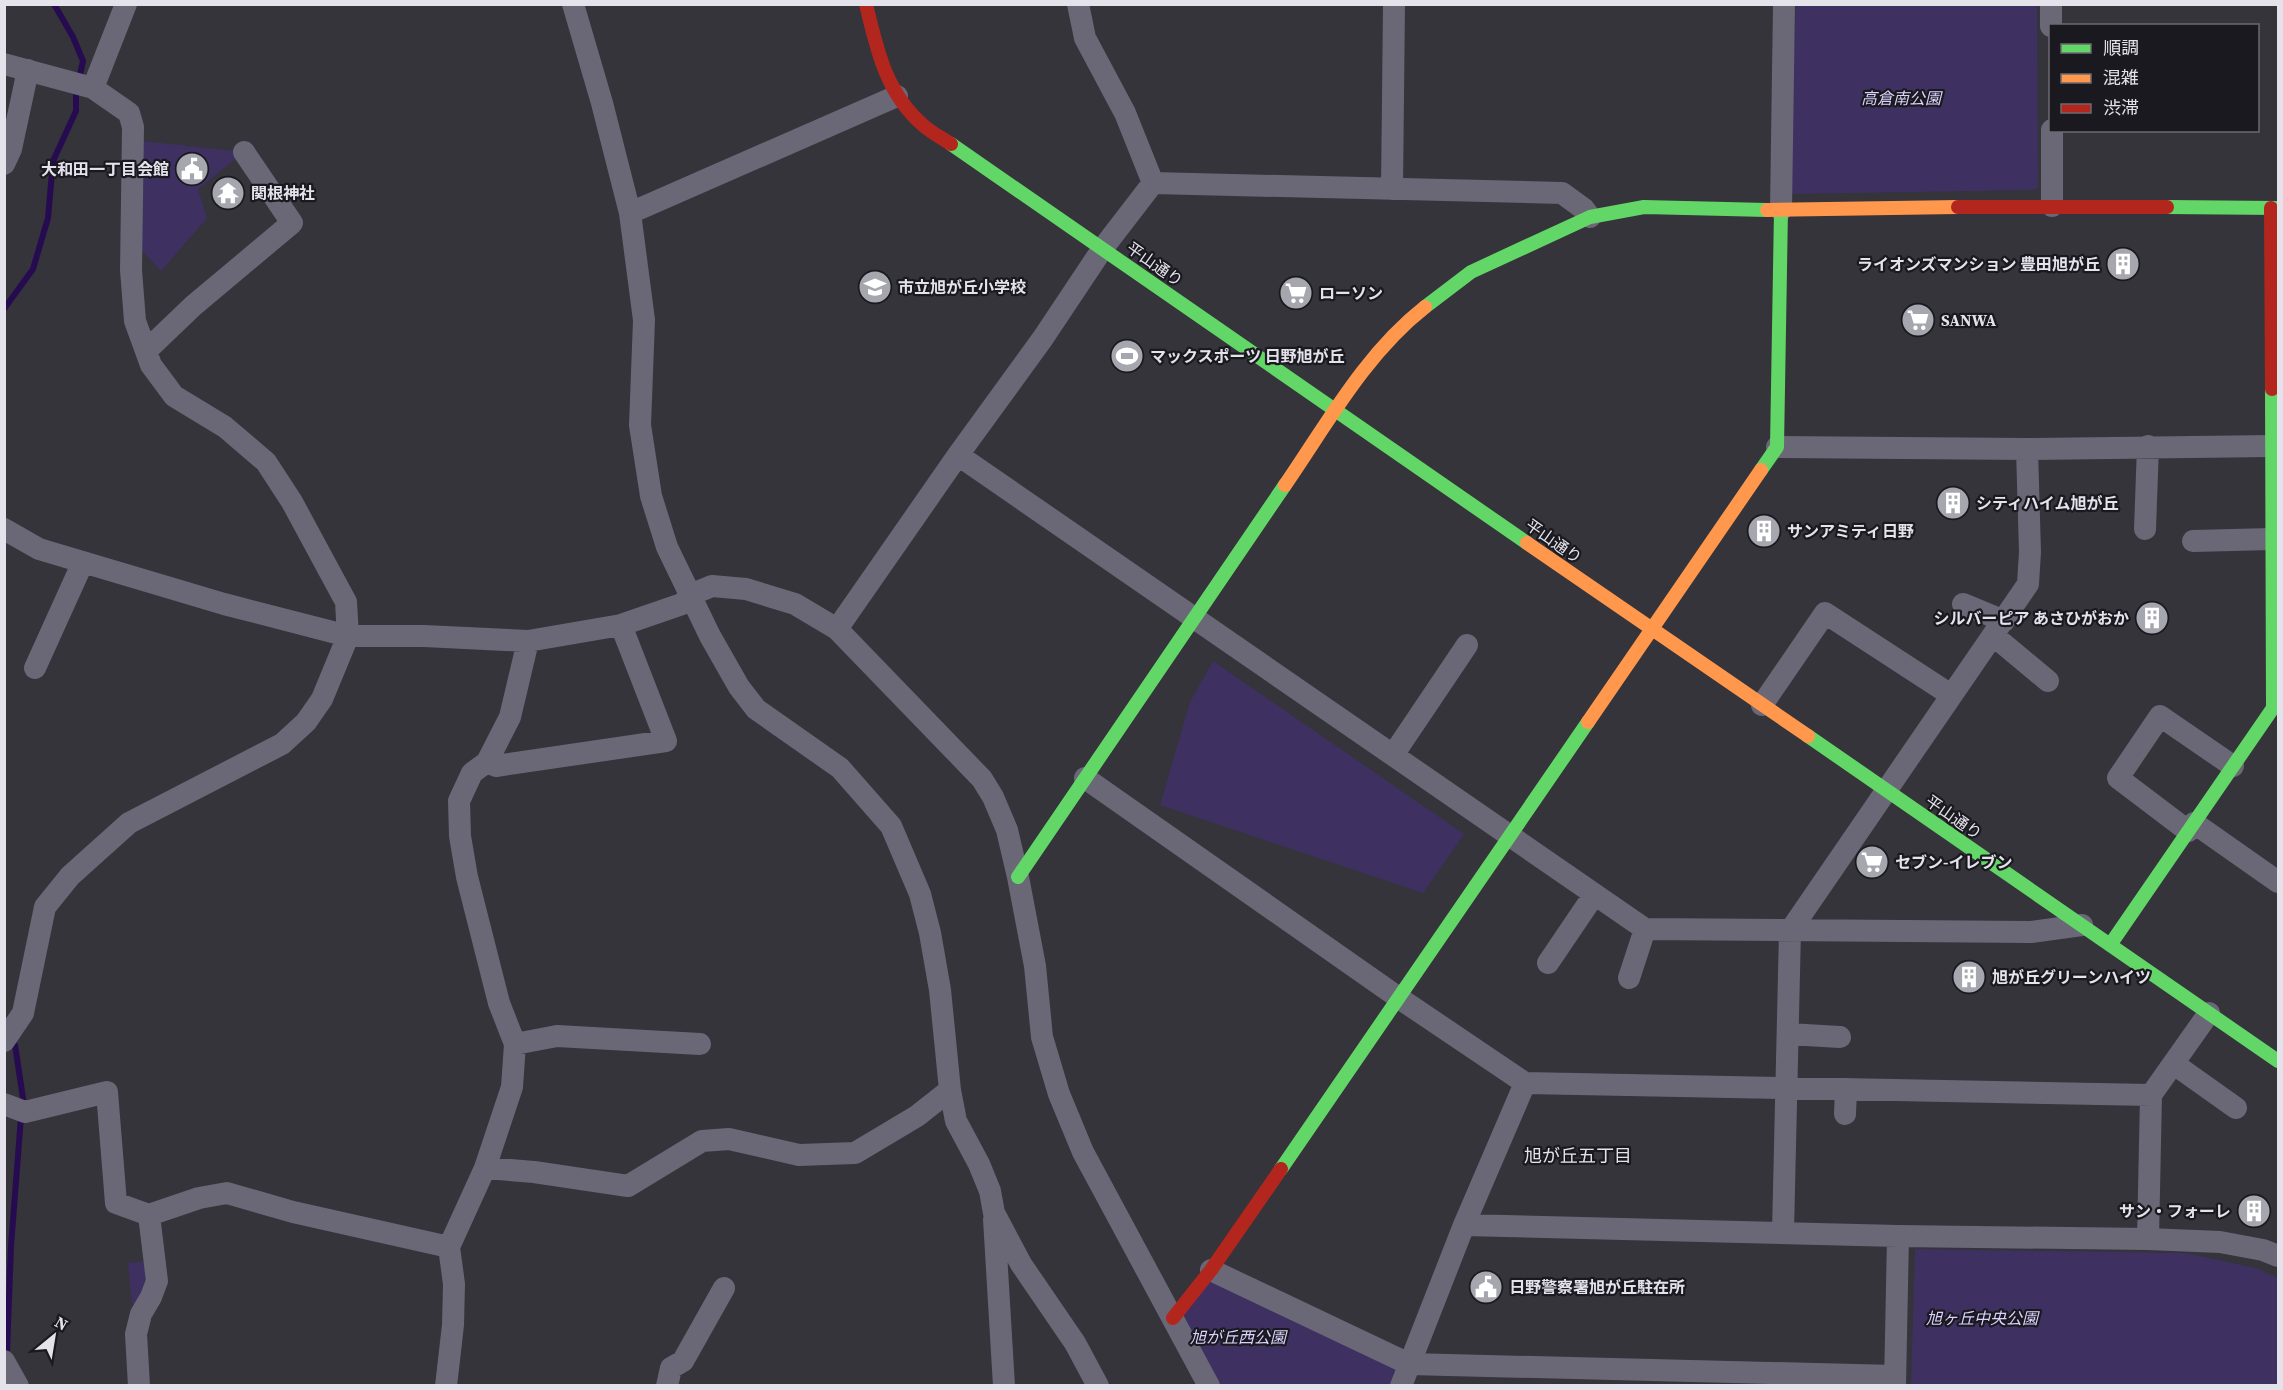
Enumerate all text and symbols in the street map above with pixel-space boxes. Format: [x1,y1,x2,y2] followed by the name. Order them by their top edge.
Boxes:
[2049,24,2259,132] legend
[2103,35,2139,60] text: 順調
[2103,65,2139,90] text: 混雑
[1861,87,1943,109] park label: 高倉南公園
[2103,95,2139,120] text: 渋滞
[174,151,210,187] public building icon: 大和田一丁目会館
[41,158,169,180] place label: 大和田一丁目会館
[210,175,246,211] temple icon: 関根神社
[251,182,315,204] place label: 関根神社
[1122,237,1188,291] street label: 平山通り
[2105,246,2141,282] building icon: ライオンズマンション 豊田旭が丘
[1857,253,2100,275] place label: ライオンズマンション 豊田旭が丘
[857,269,893,305] school or university icon: 市立旭が丘小学校
[1278,275,1314,311] supermarket icon: ローソン
[898,276,1026,298] place label: 市立旭が丘小学校
[1319,282,1383,304] place label: ローソン
[1900,302,1936,338] supermarket icon: SANWA
[1941,309,1997,331] place label: SANWA
[1109,338,1145,374] sports icon: マックスポーツ 日野旭が丘
[1150,345,1345,367] place label: マックスポーツ 日野旭が丘
[1935,485,1971,521] building icon: シティハイム旭が丘
[1976,492,2118,514] place label: シティハイム旭が丘
[1746,513,1782,549] building icon: サンアミティ日野
[1521,514,1587,568] street label: 平山通り
[1787,520,1914,542] place label: サンアミティ日野
[2134,600,2170,636] building icon: シルバーピア あさひがおか
[1934,607,2129,629] place label: シルバーピア あさひがおか
[1921,790,1987,844] street label: 平山通り
[1854,844,1890,880] supermarket icon: セブン-イレブン
[1895,851,2012,873] place label: セブン-イレブン
[1951,959,1987,995] building icon: 旭が丘グリーンハイツ
[1992,966,2151,988] place label: 旭が丘グリーンハイツ
[1524,1143,1632,1168] district label: 旭が丘五丁目
[2236,1193,2272,1229] building icon: サン・フォーレ
[2119,1200,2231,1222] place label: サン・フォーレ
[1468,1269,1504,1305] public building icon: 日野警察署旭が丘駐在所
[1509,1276,1685,1298] place label: 日野警察署旭が丘駐在所
[24,1306,84,1366] north arrow
[1926,1307,2040,1329] park label: 旭ヶ丘中央公園
[51,1311,72,1336] text: N
[1190,1326,1288,1348] park label: 旭が丘西公園

